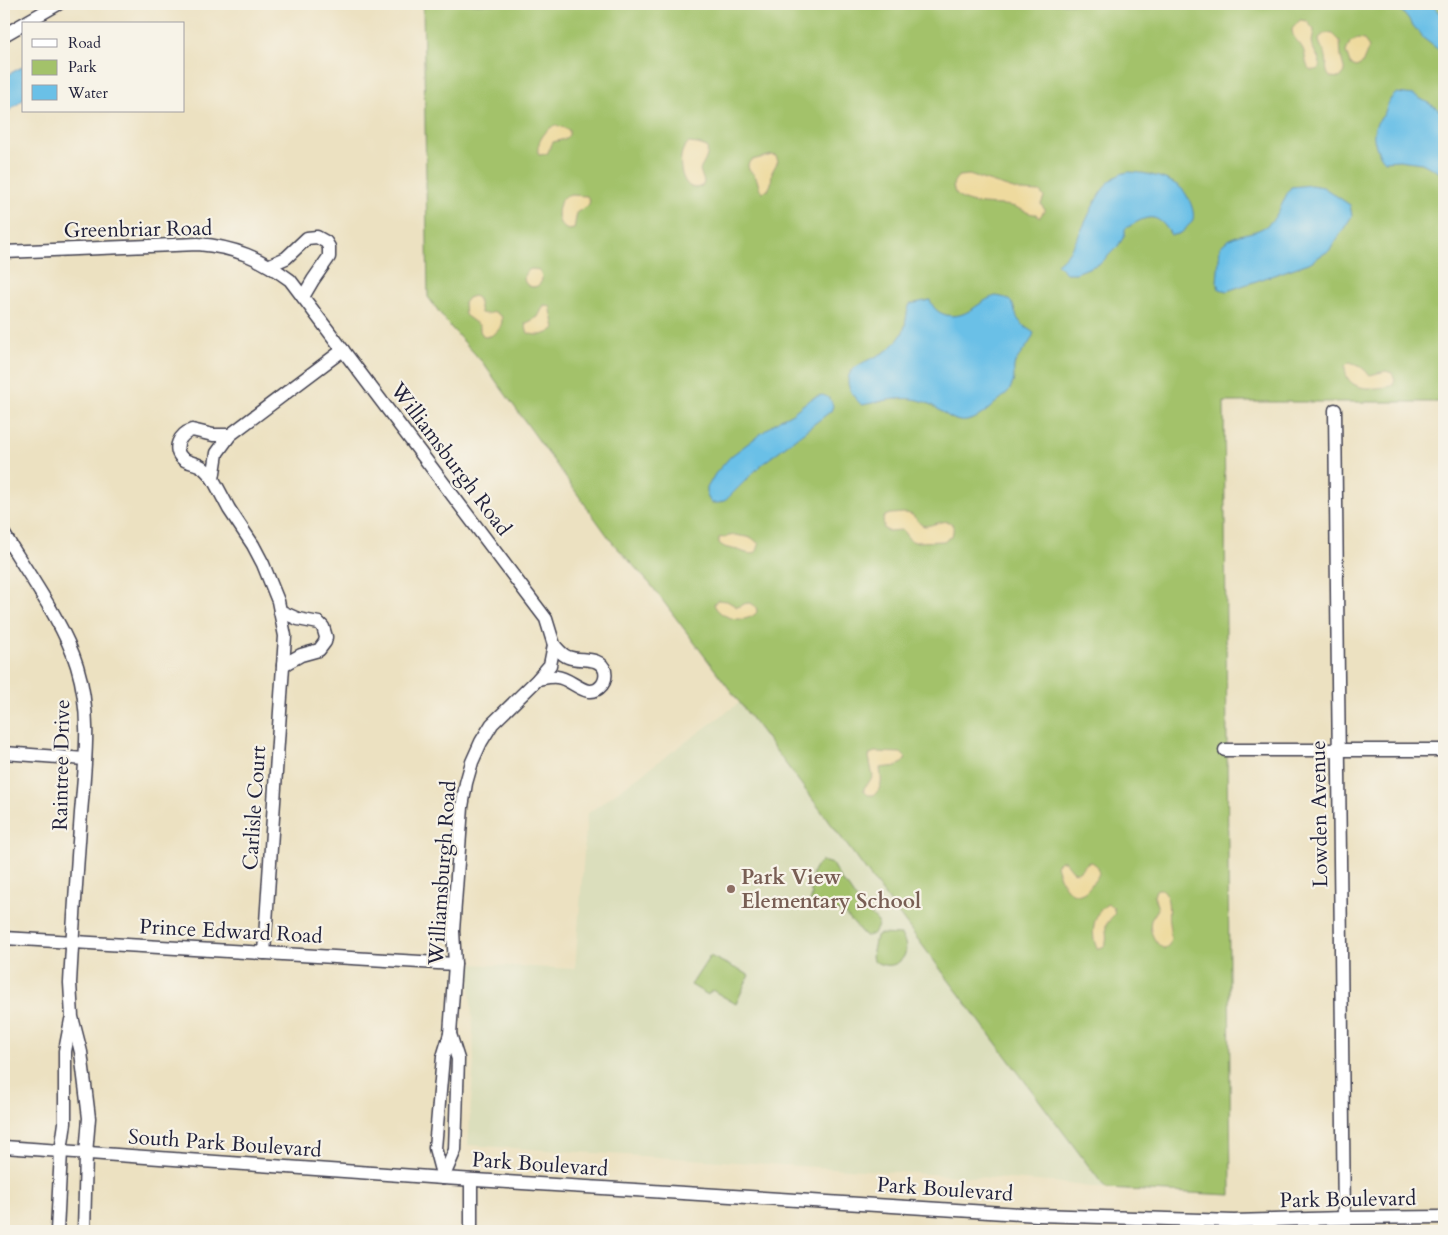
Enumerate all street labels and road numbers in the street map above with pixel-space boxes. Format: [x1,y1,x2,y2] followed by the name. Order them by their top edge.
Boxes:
[63,214,213,245] street label: Greenbriar Road
[383,376,518,542] street label: Williamsburgh Road
[46,699,77,831] street label: Raintree Drive
[1304,740,1335,888] street label: Lowden Avenue
[236,744,273,871] street label: Carlisle Court
[422,780,463,967] street label: Williamsburgh Road
[139,912,323,951] street label: Prince Edward Road
[127,1122,323,1165] street label: South Park Boulevard
[471,1145,609,1184] street label: Park Boulevard
[876,1170,1014,1209] street label: Park Boulevard
[1279,1184,1417,1215] street label: Park Boulevard

